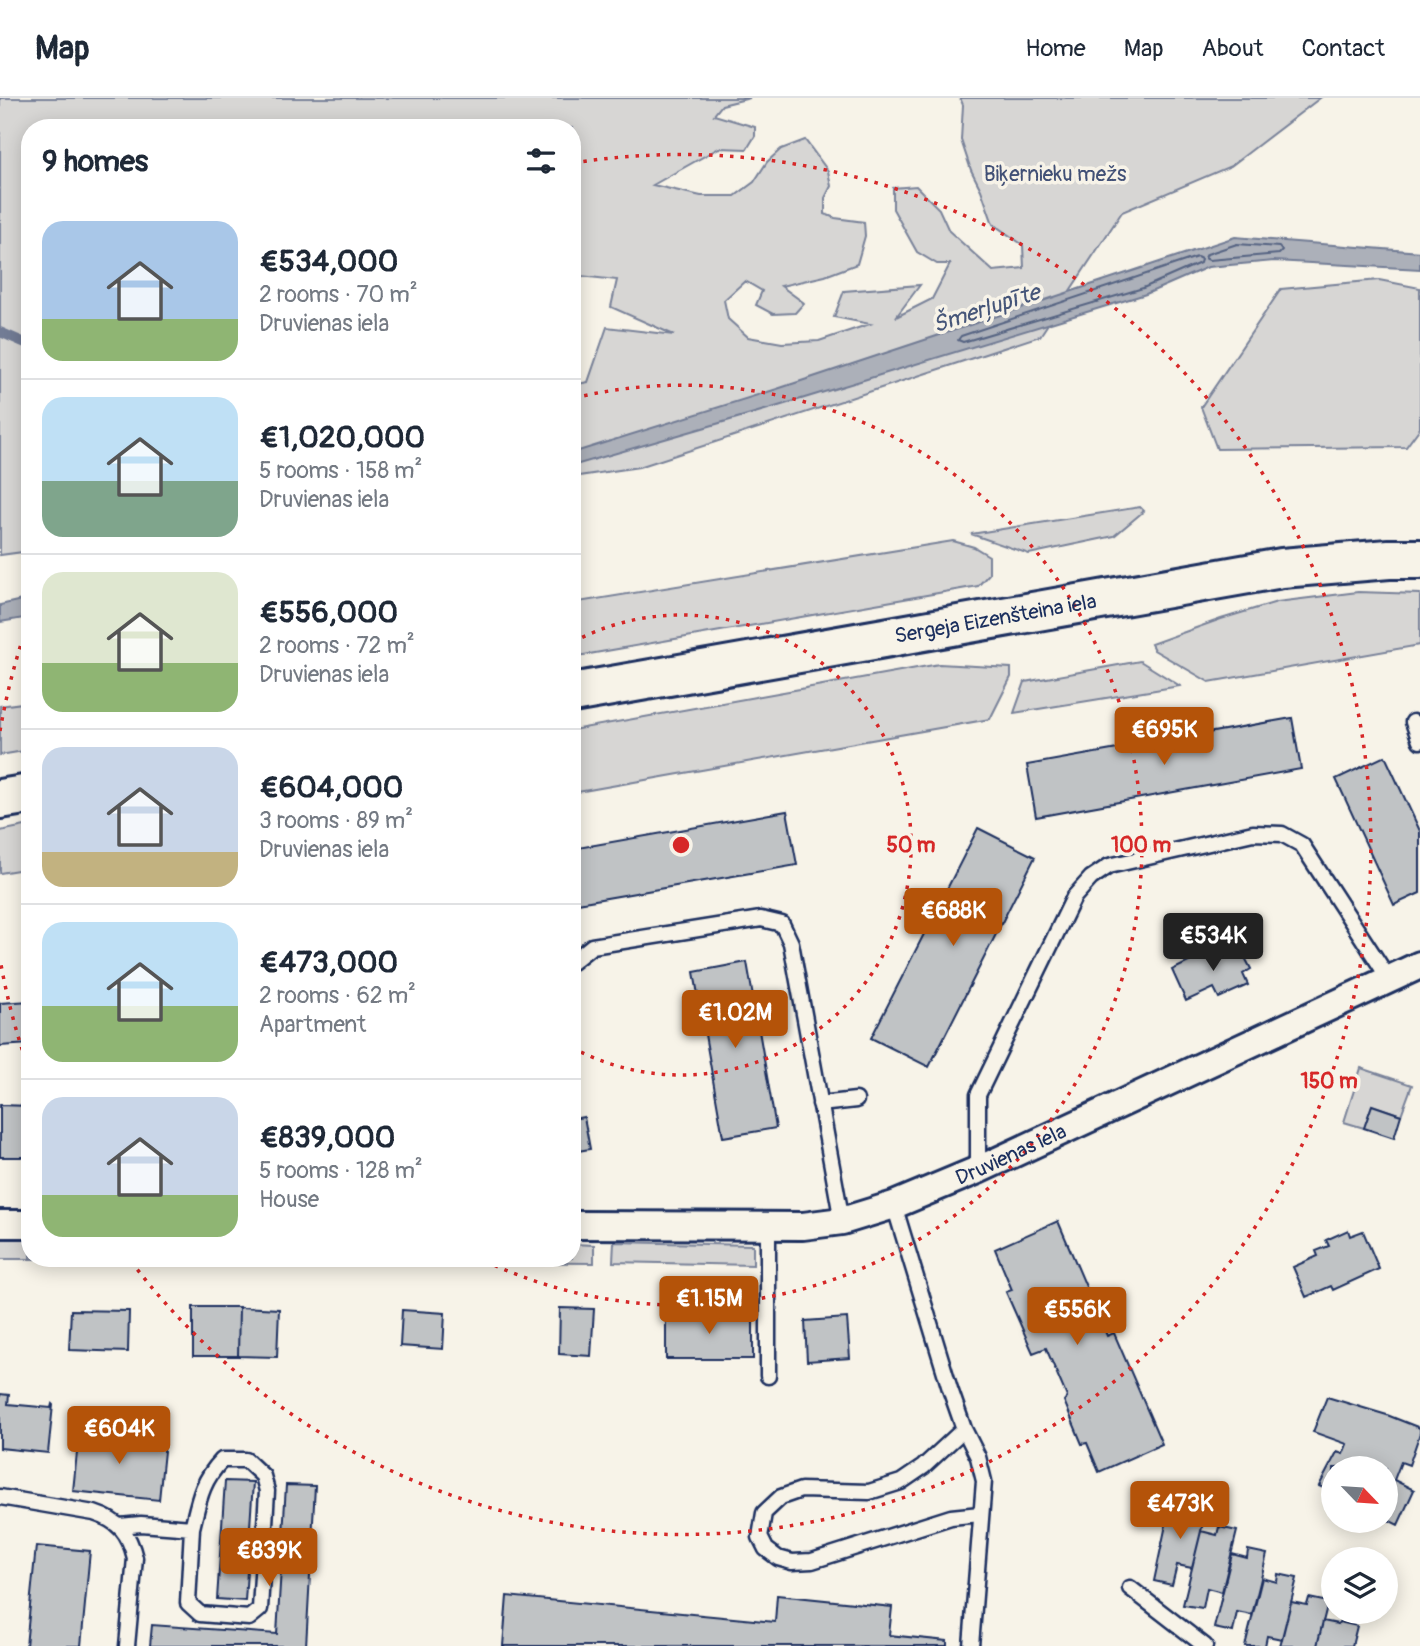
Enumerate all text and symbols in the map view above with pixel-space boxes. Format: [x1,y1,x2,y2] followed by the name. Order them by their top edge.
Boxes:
[35,28,90,69] text: Map
[1025,34,1086,63] text: Home
[1124,34,1164,63] text: Map
[1202,34,1264,63] text: About
[1302,34,1385,63] text: Contact
[522,142,560,180] icon: filters
[42,143,148,180] text: 9 homes
[984,161,1127,188] park label: Biķernieku mežs
[259,243,398,280] text: €534,000
[98,249,182,333] icon: home
[929,277,1046,339] water label: Šmerļupīte
[259,280,418,309] text: 2 rooms · 70 m²
[259,309,389,338] text: Druvienas iela
[259,419,425,456] text: €1,020,000
[98,425,182,509] icon: home
[259,456,422,485] text: 5 rooms · 158 m²
[259,485,389,514] text: Druvienas iela
[893,588,1099,650] street label: Sergeja Eizenšteina iela
[259,594,398,631] text: €556,000
[98,600,182,684] icon: home
[259,631,415,660] text: 2 rooms · 72 m²
[259,660,389,689] text: Druvienas iela
[1115,708,1213,767] pin: €695K
[1131,715,1197,744] text: €695K
[259,769,403,806] text: €604,000
[98,775,182,859] icon: home
[259,806,413,835] text: 3 rooms · 89 m²
[887,832,936,859] text: 50 m
[1111,832,1171,859] text: 100 m
[669,833,693,857] centre of rings
[259,835,389,864] text: Druvienas iela
[904,888,1002,948] pin: €688K
[920,896,986,925] text: €688K
[1164,914,1262,973] pin: €534K
[1179,921,1247,950] text: €534K
[259,944,398,981] text: €473,000
[98,950,182,1034] icon: home
[259,981,416,1010] text: 2 rooms · 62 m²
[678,990,792,1050] pin: €1.02M
[698,998,772,1027] text: €1.02M
[259,1010,366,1039] text: Apartment
[1300,1068,1358,1095] text: 150 m
[952,1118,1071,1192] street label: Druvienas iela
[259,1119,395,1156] text: €839,000
[98,1125,182,1209] icon: home
[259,1156,423,1185] text: 5 rooms · 128 m²
[259,1185,319,1214] text: House
[652,1276,766,1336] pin: €1.15M
[675,1284,743,1313] text: €1.15M
[1028,1288,1126,1347] pin: €556K
[1043,1295,1111,1324] text: €556K
[70,1406,168,1466] pin: €604K
[83,1414,155,1443] text: €604K
[1321,1456,1398,1533] north arrow
[1321,1456,1398,1624] map controls
[1131,1482,1229,1541] pin: €473K
[1146,1489,1214,1518] text: €473K
[220,1528,318,1588] pin: €839K
[236,1536,302,1565] text: €839K
[1321,1547,1398,1624] button: layers

